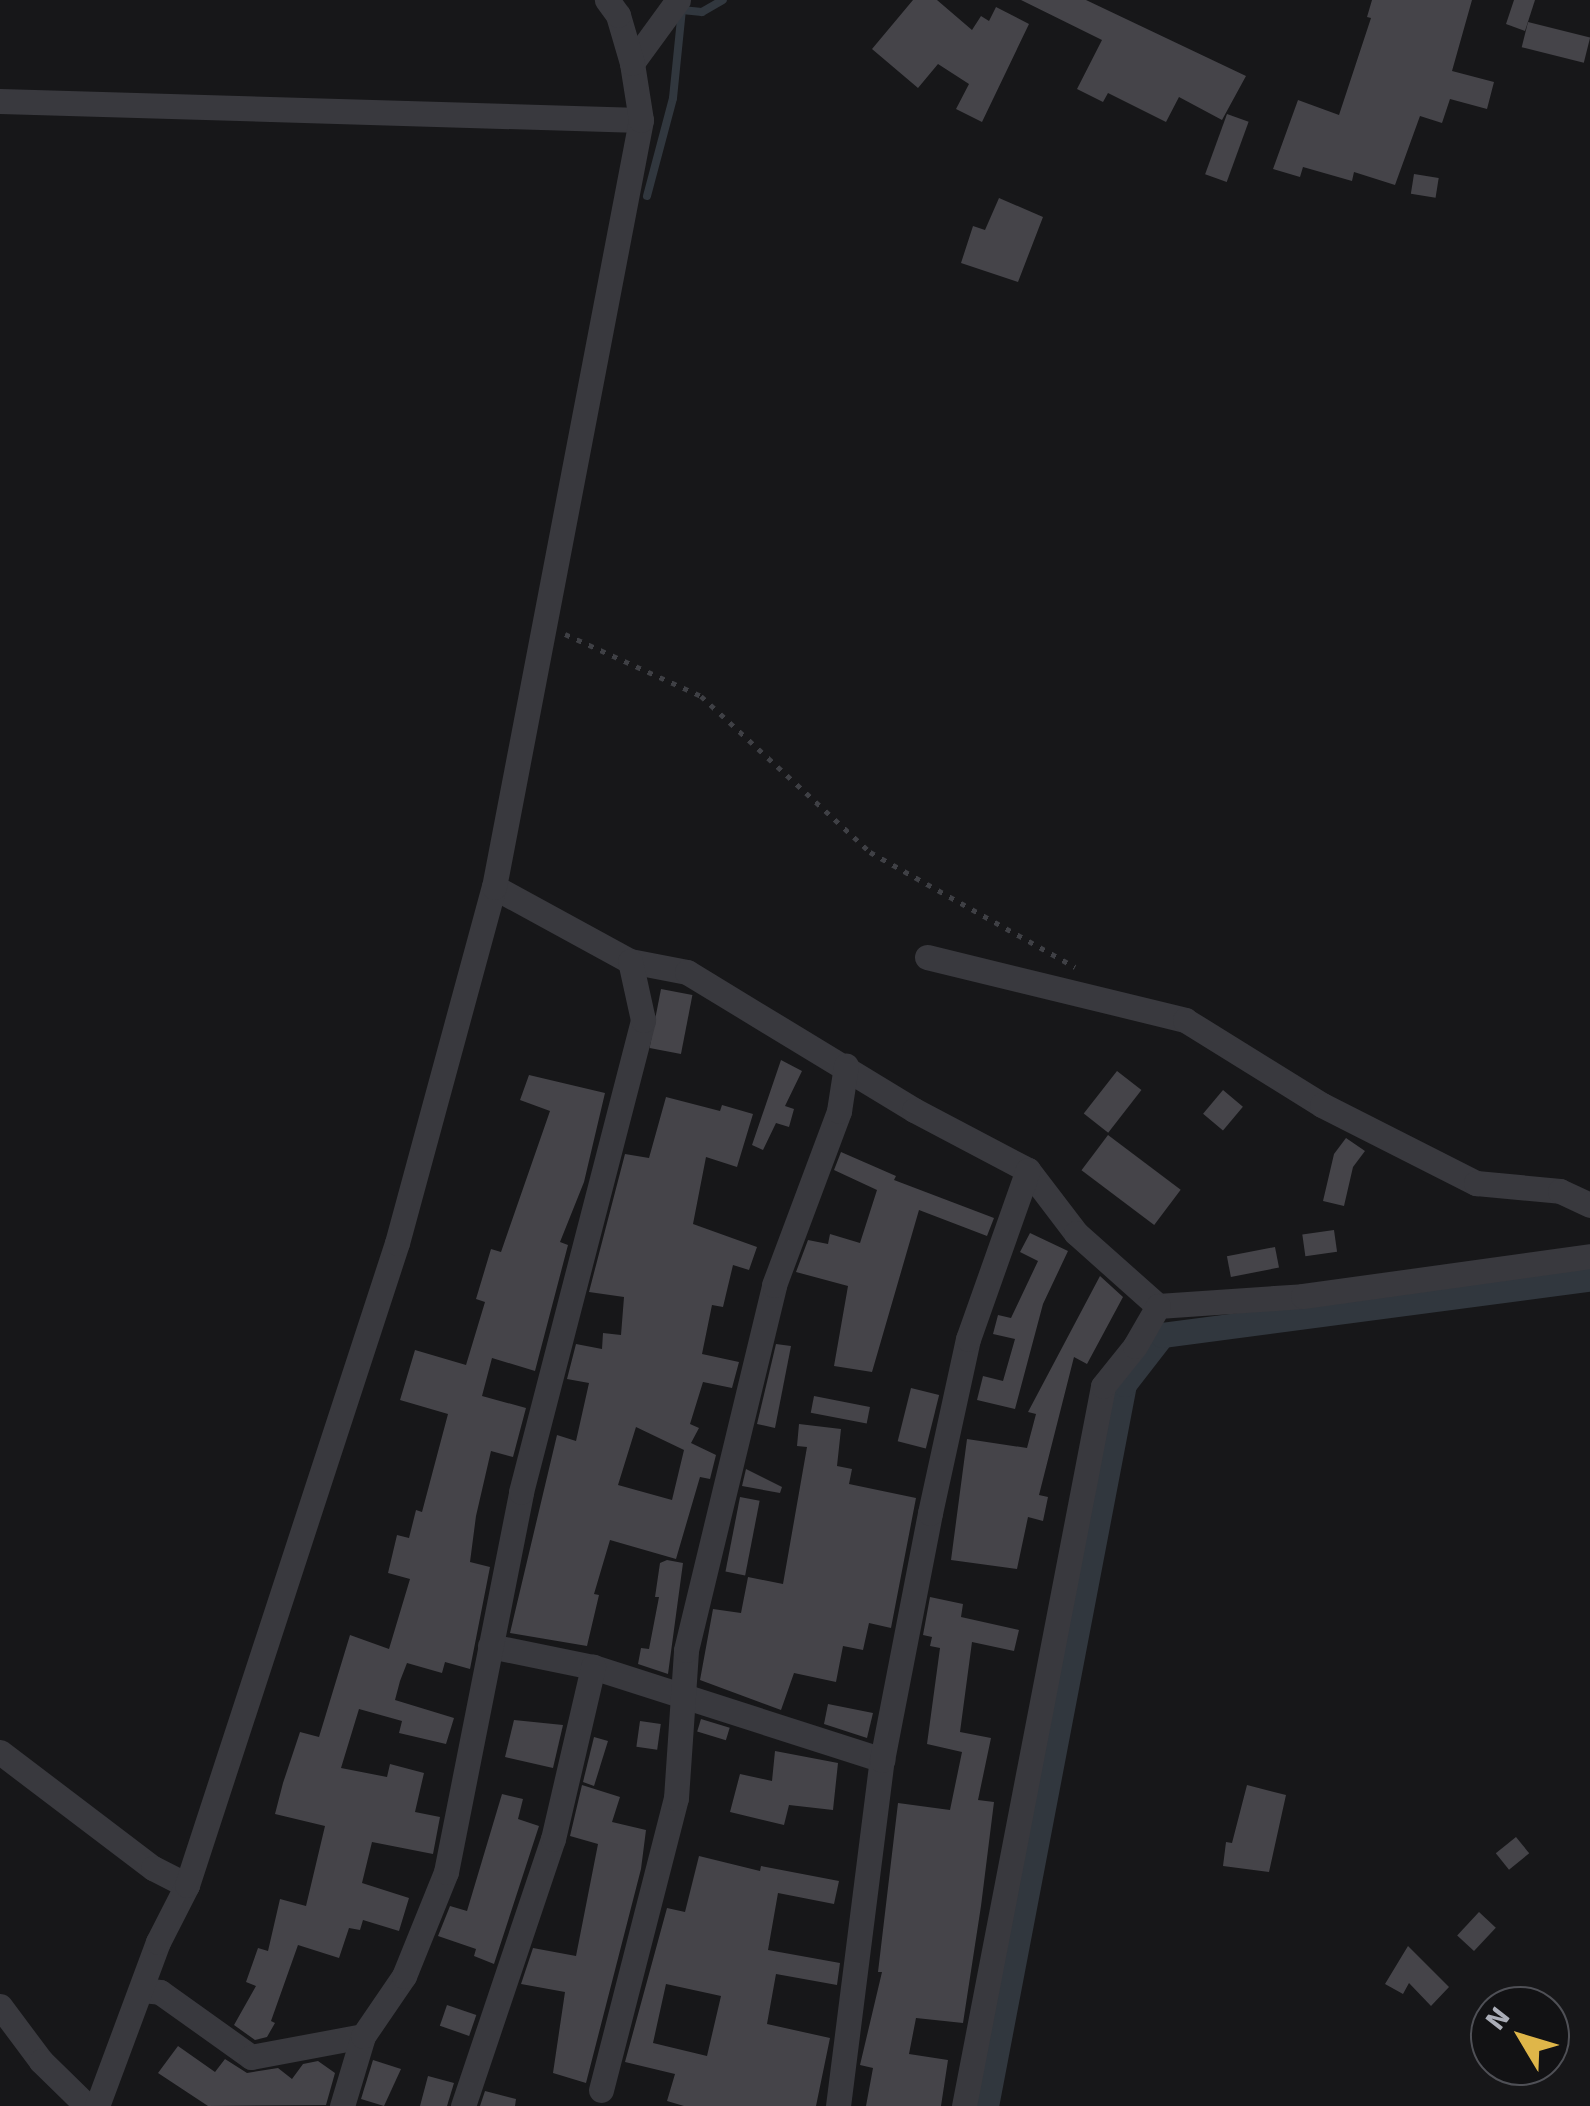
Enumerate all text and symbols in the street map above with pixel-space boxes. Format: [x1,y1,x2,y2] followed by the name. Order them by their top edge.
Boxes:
[1470,1986,1570,2086] north arrow
[1479,2001,1517,2037] text: N

